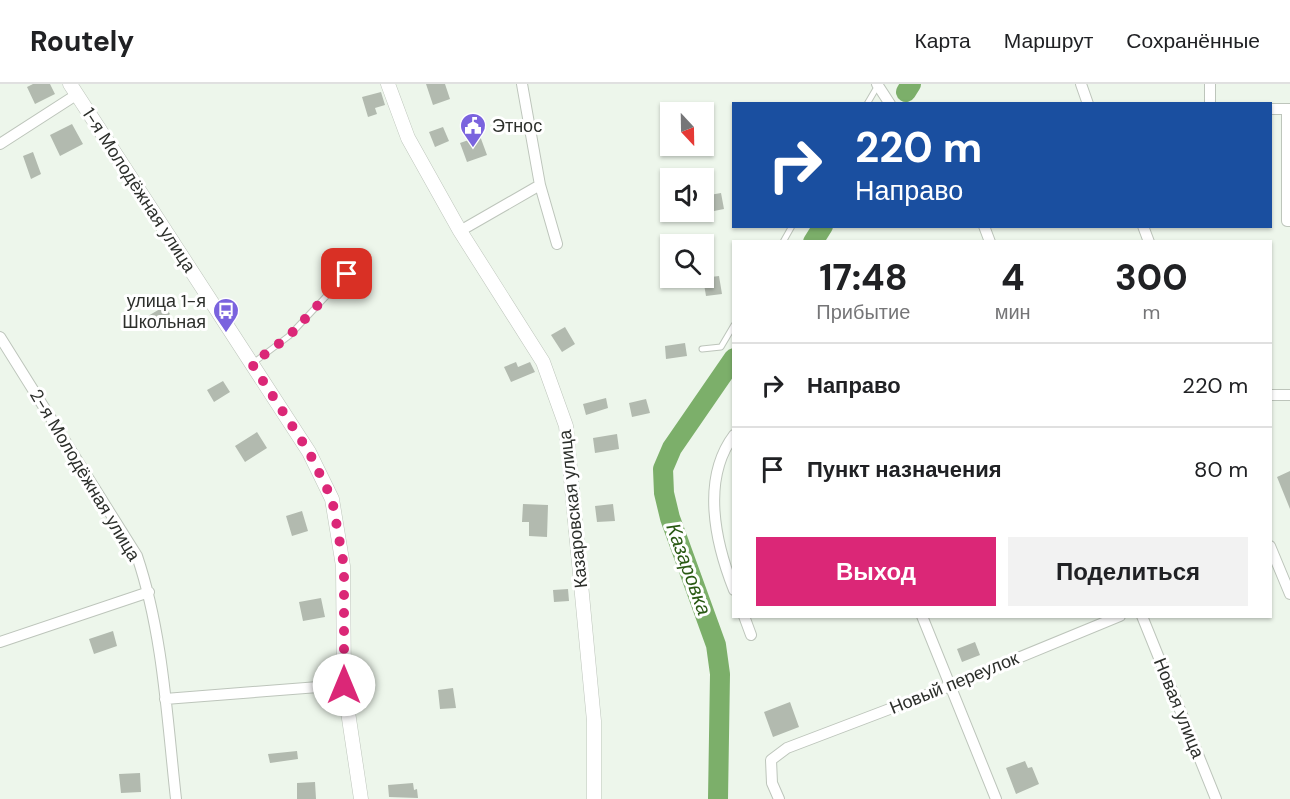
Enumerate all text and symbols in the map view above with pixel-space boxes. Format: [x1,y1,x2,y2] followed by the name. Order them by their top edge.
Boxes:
[30,23,134,60] text: Routely
[915,27,971,55] text: Карта
[1004,27,1093,55] text: Маршрут
[1126,27,1260,55] text: Сохранённые
[660,102,714,156] north arrow
[660,102,714,288] map controls
[77,103,202,278] street label: 1-я Молодёжная улица
[458,111,488,149] public building icon: Этнос
[492,114,542,138] place label: Этнос
[855,120,982,175] text: 220 m
[756,126,834,204] icon: right
[660,168,714,222] button: sound
[855,173,963,208] text: Направо
[660,234,714,288] button: search
[321,248,372,299] pin
[819,254,908,301] text: 17:48
[1001,254,1024,301] text: 4
[1115,254,1188,301] text: 300
[330,257,363,290] icon: arrive
[122,289,206,334] place label: улица 1-я Школьная
[211,296,241,334] bus stop icon: улица 1-я Школьная
[816,299,910,325] text: Прибытие
[995,299,1031,325] text: мин
[1142,299,1160,325] text: m
[756,369,789,402] icon: right
[807,371,901,400] text: Направо
[1182,371,1248,400] text: 220 m
[24,385,146,566] street label: 2-я Молодёжная улица
[553,428,593,589] street label: Казаровская улица
[756,453,789,486] icon: arrive
[807,455,1002,484] text: Пункт назначения
[1194,455,1248,484] text: 80 m
[660,519,718,619] water label: Казаровка
[756,537,996,606] button: Выход
[1008,537,1248,606] button: Поделиться
[886,646,1022,720] street label: Новый переулок
[312,653,376,717] position arrow
[1148,654,1210,763] street label: Новая улица

